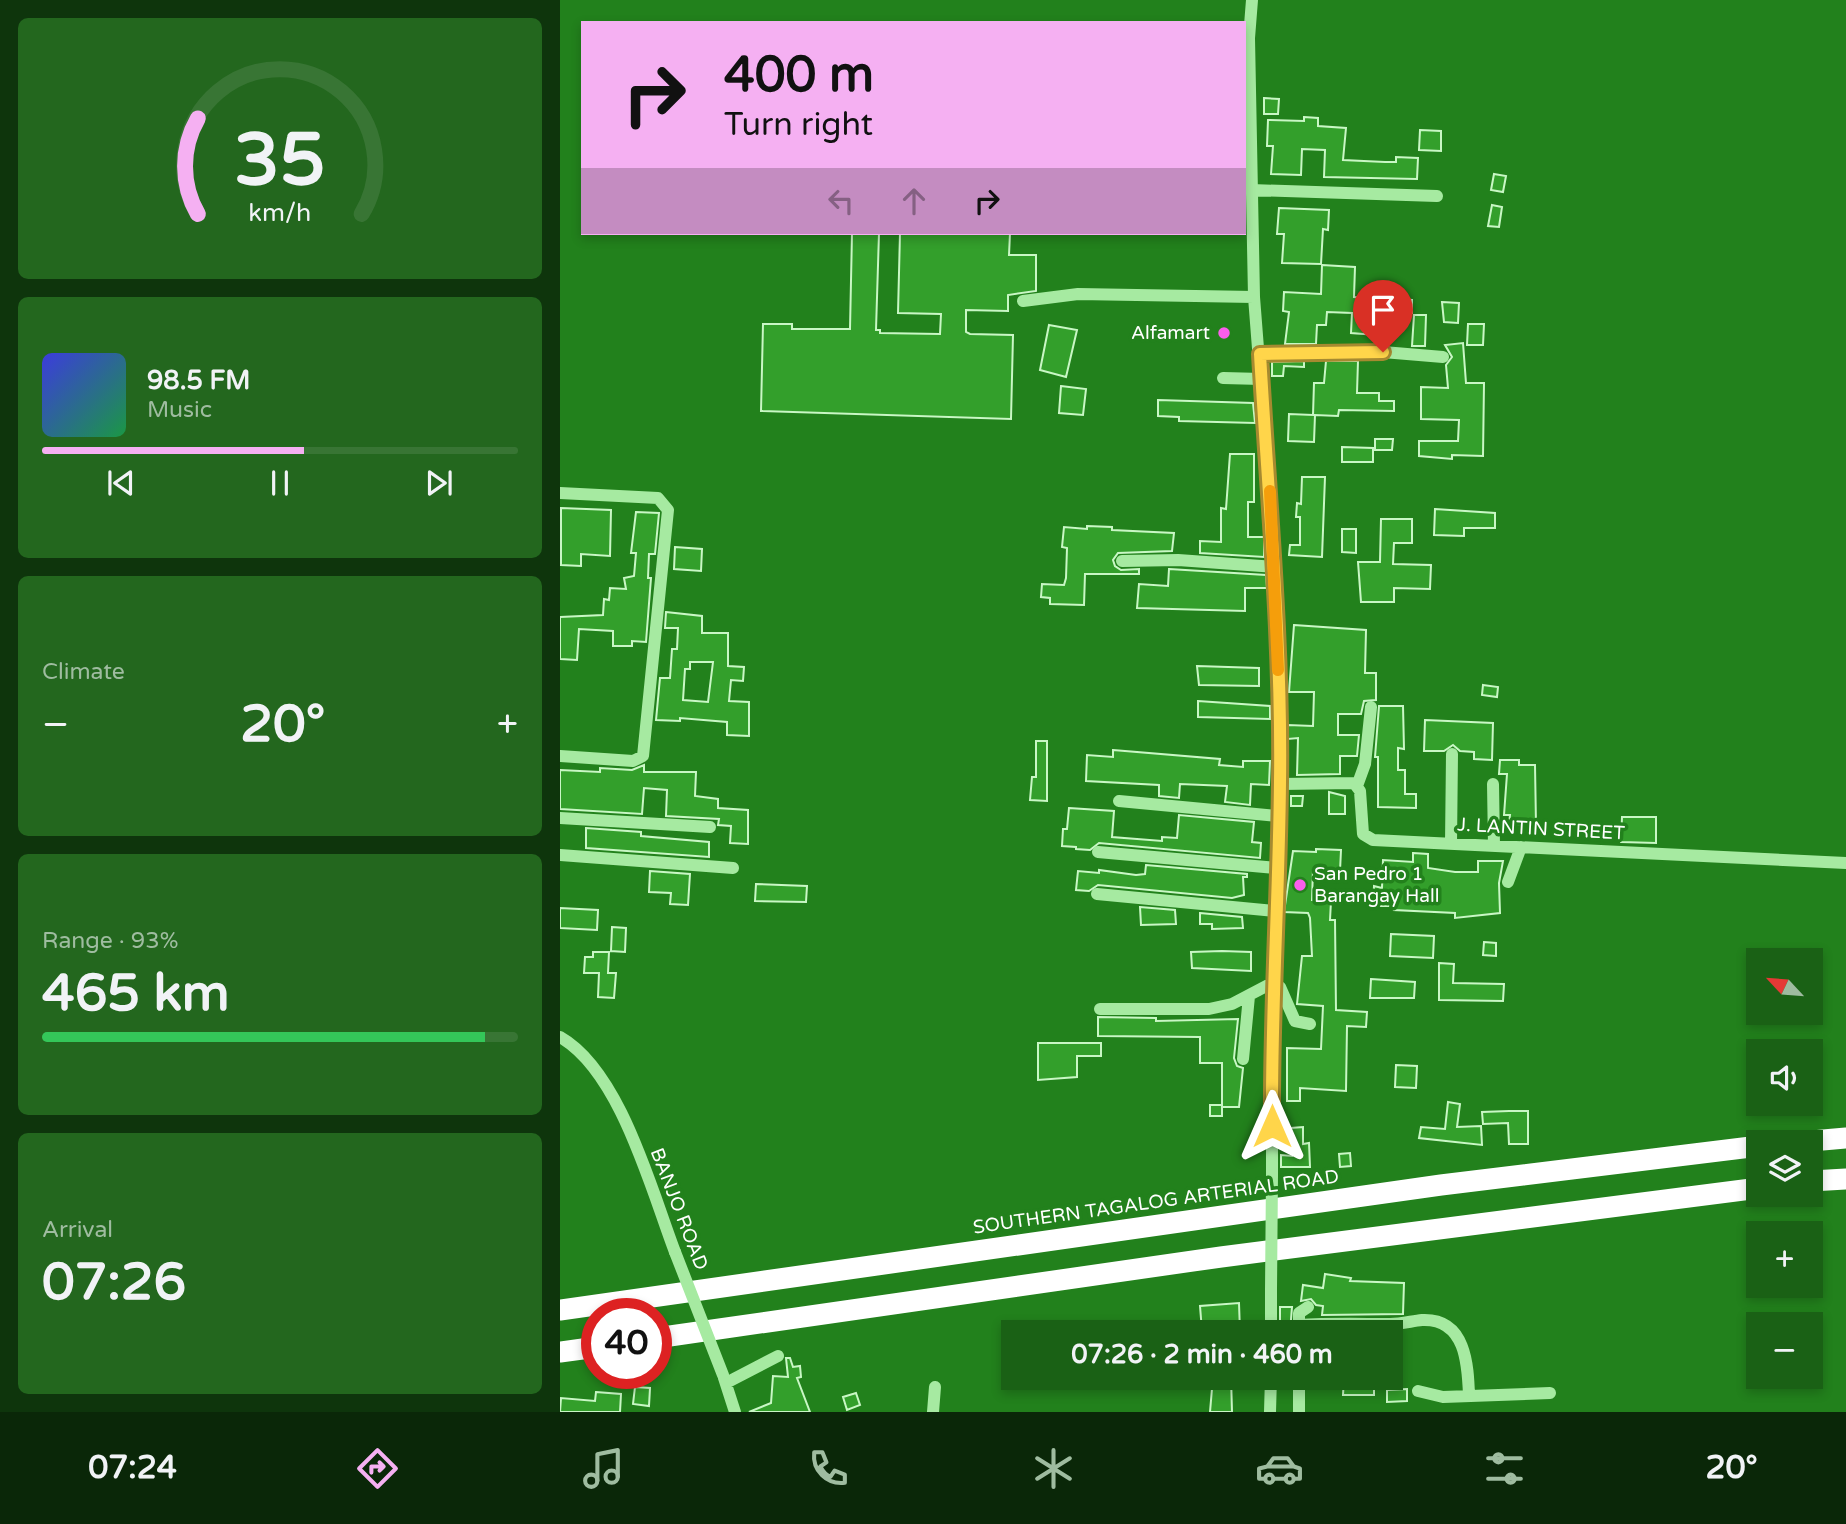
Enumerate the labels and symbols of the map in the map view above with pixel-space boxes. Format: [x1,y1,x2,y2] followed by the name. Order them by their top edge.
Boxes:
[1353,280,1413,352] pin
[1131,322,1210,344] place label: Alfamart
[1216,325,1232,341] marker: Alfamart
[1457,814,1626,844] street label: J. LANTIN STREET
[1314,863,1440,907] place label: San Pedro 1 Barangay Hall
[1292,877,1308,893] marker: San Pedro 1 Barangay Hall
[1746,948,1824,1026] north arrow
[1235,1089,1309,1163] position arrow
[646,1145,712,1273] street label: BANJO ROAD
[972,1165,1340,1239] street label: SOUTHERN TAGALOG ARTERIAL ROAD
[581,1298,672,1389] speed limit sign: 40

